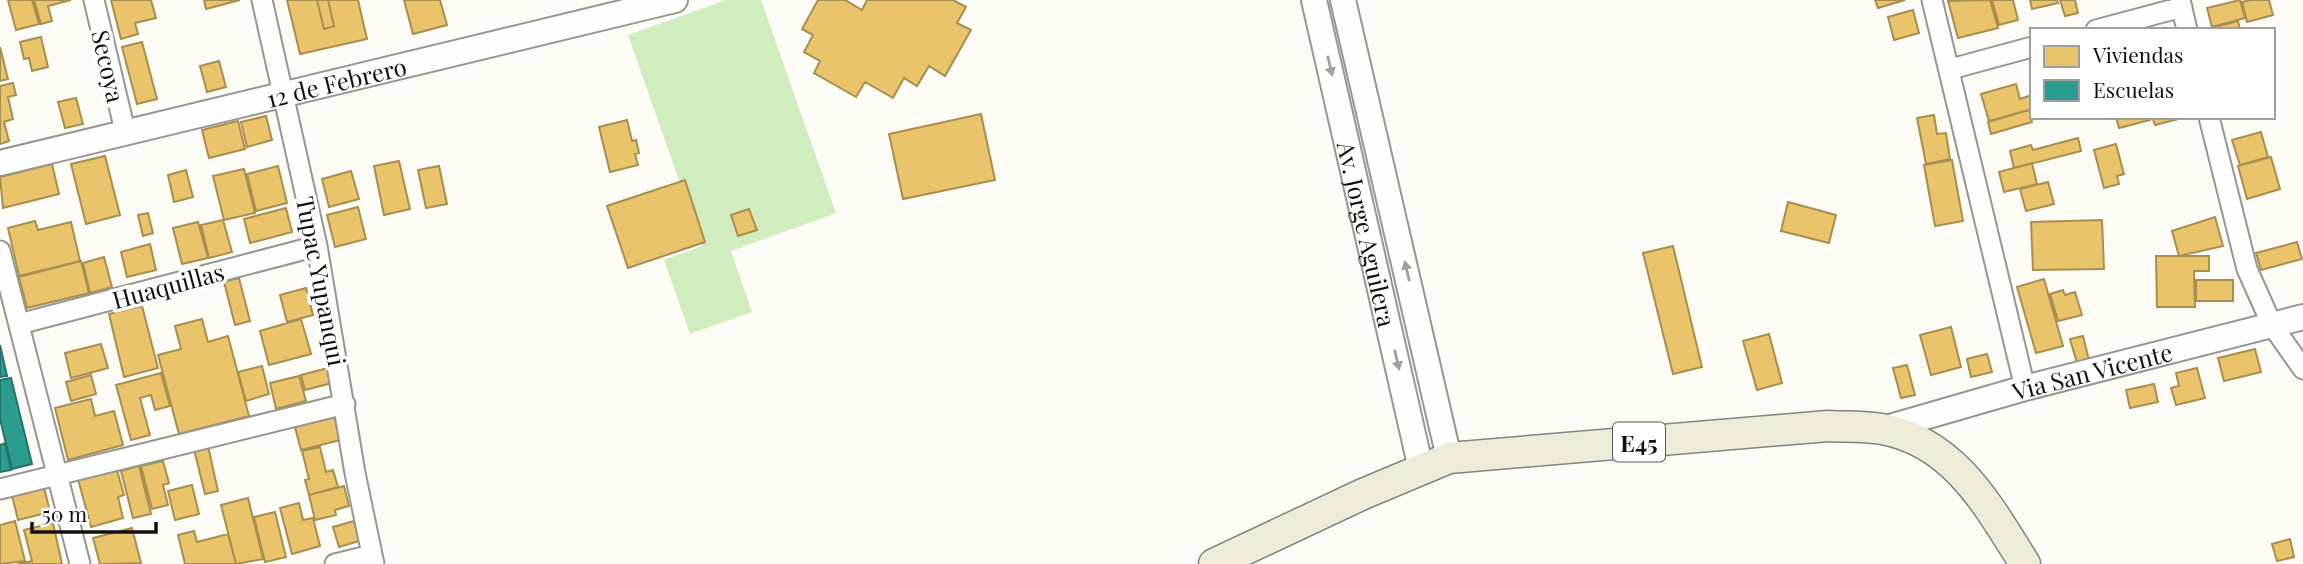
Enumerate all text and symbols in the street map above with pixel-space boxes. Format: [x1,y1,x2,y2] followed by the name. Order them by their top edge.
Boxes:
[85,27,133,106] street label: Secoya
[2030,28,2275,119] legend
[2092,40,2183,68] text: Viviendas
[263,49,410,114] street label: 12 de Febrero
[1324,55,1335,77] one-way arrow
[2093,75,2174,103] text: Escuelas
[1331,137,1404,330] street label: Av. Jorge Aguilera
[290,193,354,369] street label: Tupac Yupanqui
[108,255,228,315] street label: Huaquillas
[1402,260,1413,282] one-way arrow
[2007,335,2175,407] street label: Via San Vicente
[1392,349,1403,371] one-way arrow
[1613,422,1665,462] road number: E45
[32,490,156,534] scale bar
[42,499,88,527] text: 50 m

